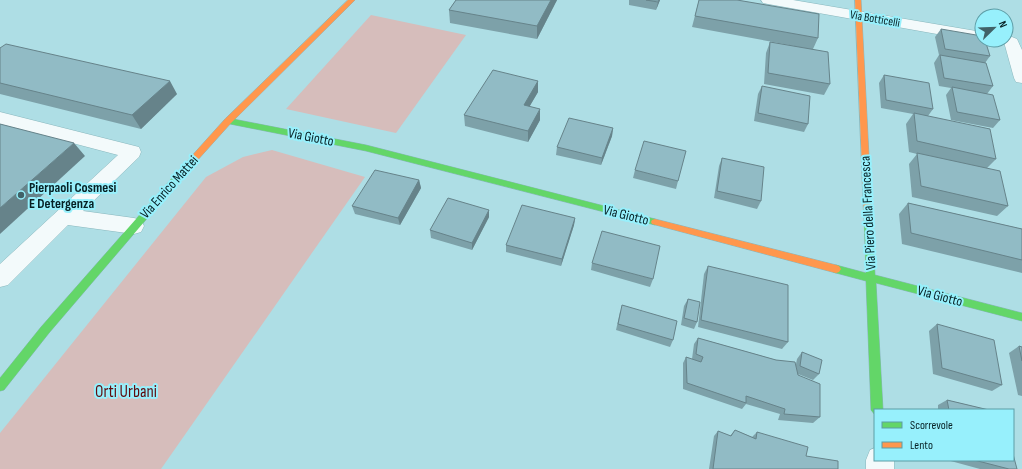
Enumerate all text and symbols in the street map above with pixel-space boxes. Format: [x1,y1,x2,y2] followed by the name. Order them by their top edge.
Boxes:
[849,7,901,31] street label: Via Botticelli
[974,8,1014,48] north arrow
[996,19,1010,30] text: N
[287,124,335,150] street label: Via Giotto
[136,152,202,222] street label: Via Enrico Mattei
[857,156,879,270] street label: Via Piero della Francesca
[29,179,117,212] place label: Pierpaoli Cosmesi E Detergenza
[16,190,26,200] marker: Pierpaoli Cosmesi E Detergenza
[602,201,651,229] street label: Via Giotto
[916,282,965,310] street label: Via Giotto
[95,382,157,402] park label: Orti Urbani
[874,409,1014,461] legend
[910,418,953,433] text: Scorrevole
[910,438,933,453] text: Lento

